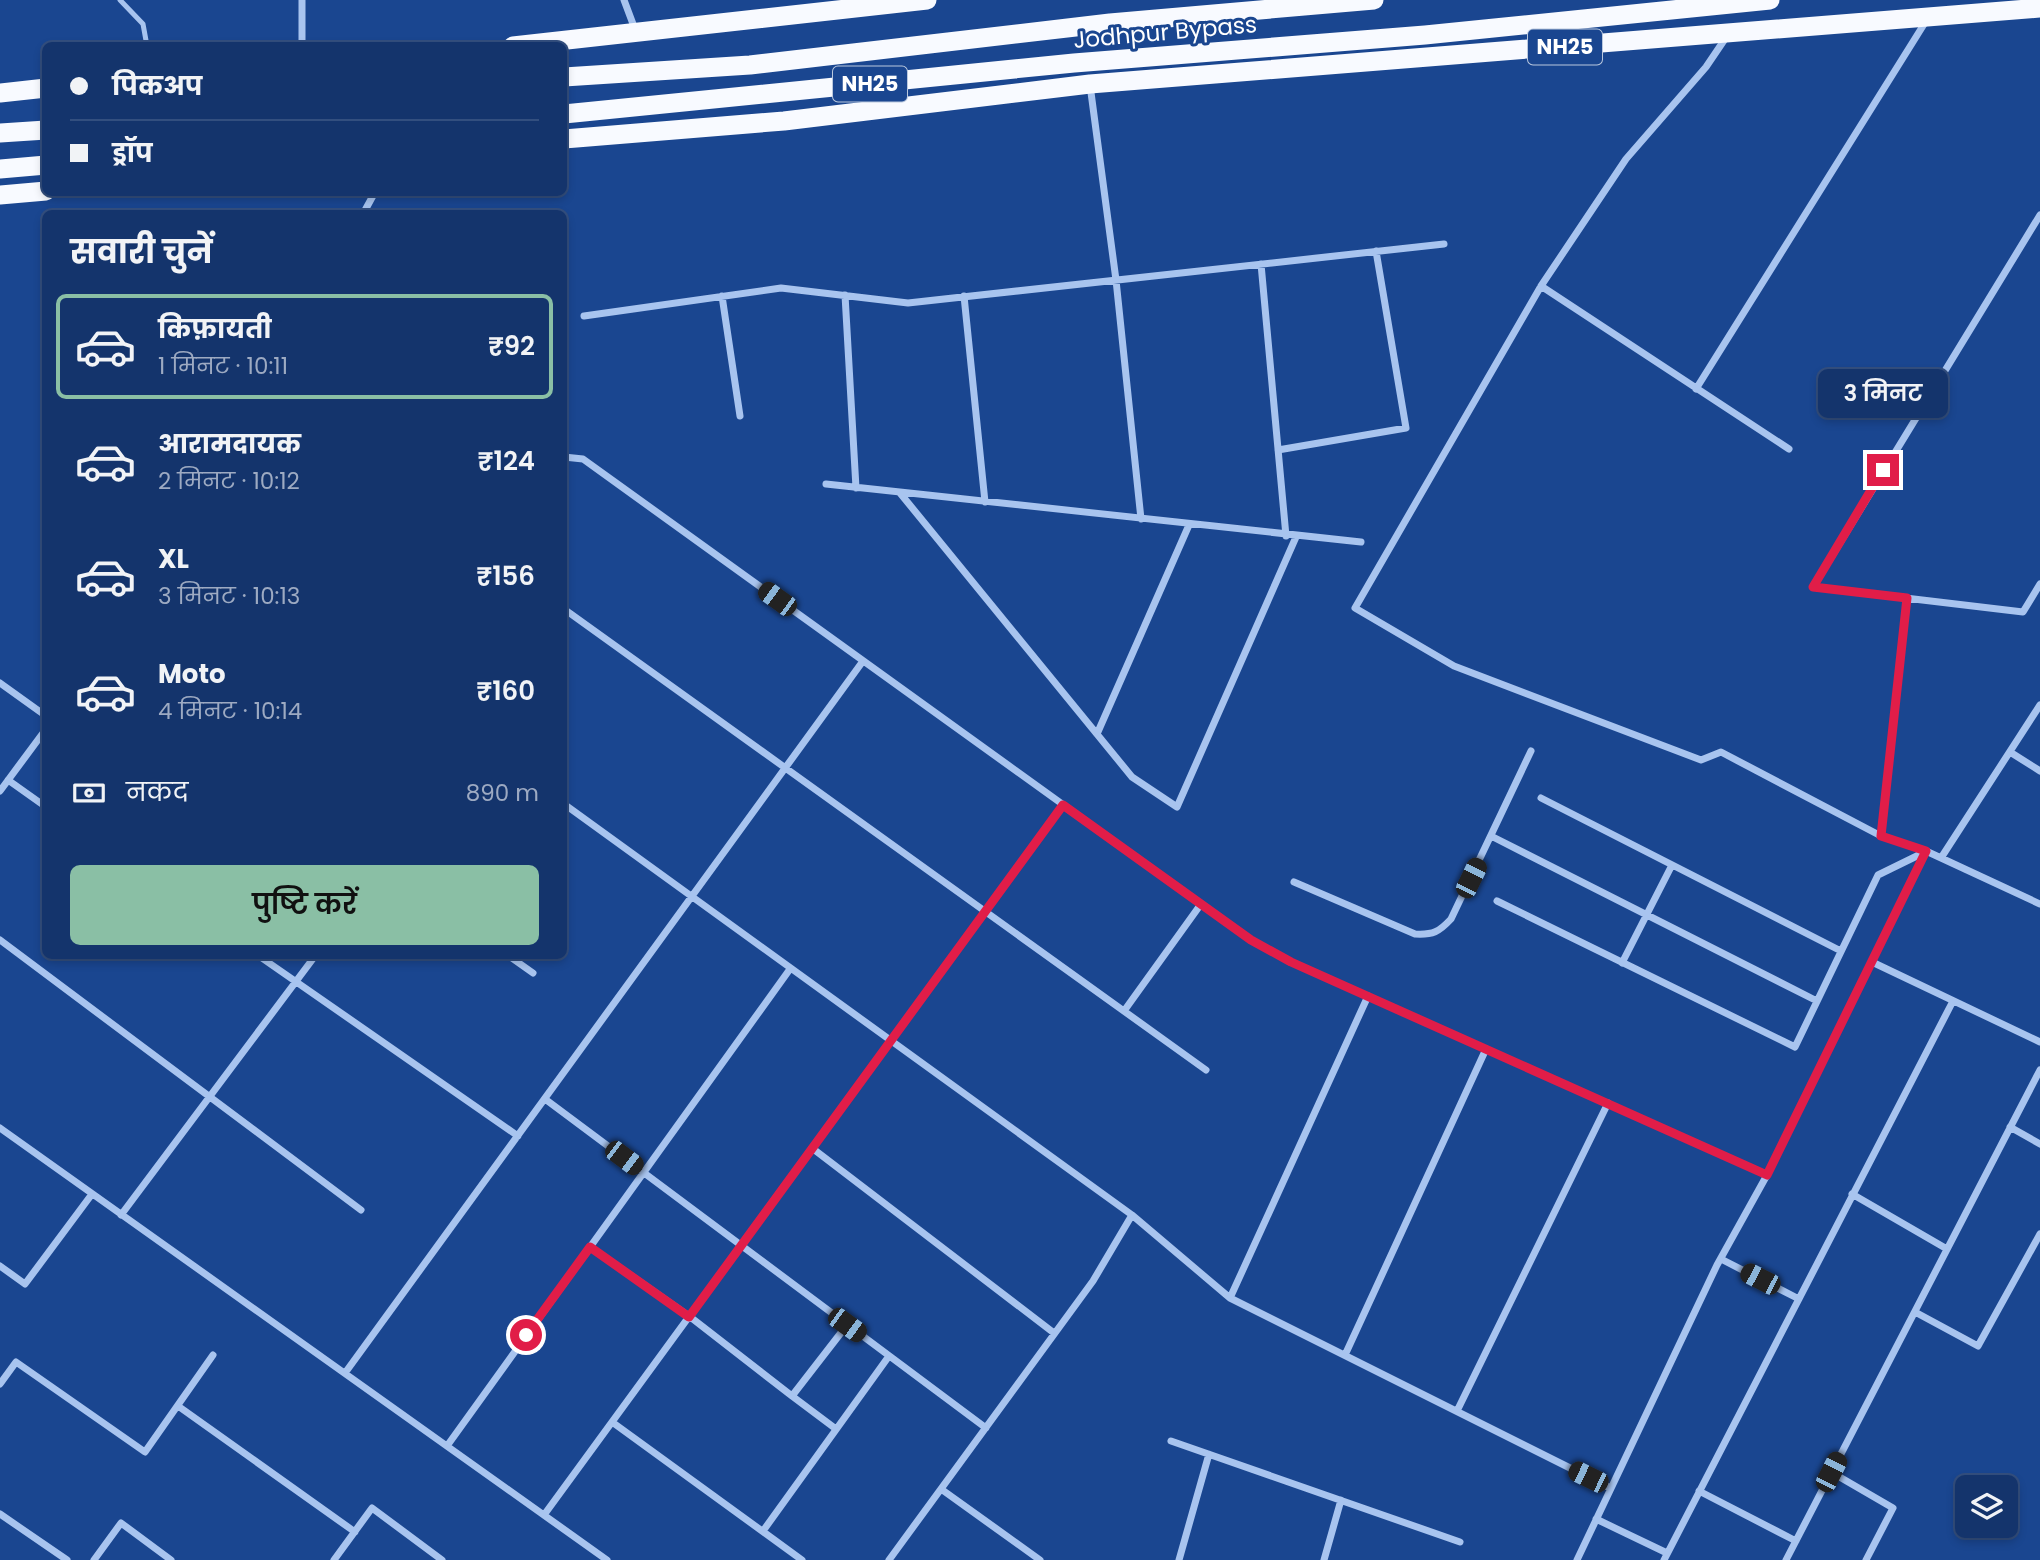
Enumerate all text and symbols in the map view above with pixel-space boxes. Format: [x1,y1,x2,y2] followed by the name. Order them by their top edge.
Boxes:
[1072,8,1258,56] street label: Jodhpur Bypass
[1528,30,1602,64] road number: NH25
[833,66,907,102] road number: NH25
[112,68,202,104] text: पिकअप
[112,135,153,171] text: ड्रॉप
[70,229,212,274] text: सवारी चुनें
[158,311,272,347] text: किफ़ायती
[74,315,137,378] icon: car
[488,328,535,364] text: ₹92
[158,350,288,382] text: 1 मिनट · 10:11
[1818,368,1948,418] callout: 3 मिनट
[1844,377,1922,409] text: 3 मिनट
[158,426,301,462] text: आरामदायक
[74,430,137,493] icon: car
[478,443,535,479] text: ₹124
[1867,454,1899,486] route end
[158,465,300,497] text: 2 मिनट · 10:12
[158,541,189,577] text: XL
[74,545,137,608] icon: car
[476,558,535,594] text: ₹156
[754,578,801,620] car
[158,580,300,612] text: 3 मिनट · 10:13
[158,656,226,692] text: Moto
[74,660,137,723] icon: car
[476,673,535,709] text: ₹160
[158,695,302,727] text: 4 मिनट · 10:14
[70,774,108,812] icon: cash
[126,774,188,810] text: नकद
[466,777,539,809] text: 890 m
[1453,855,1490,901] car
[70,865,539,945] button: पुष्टि करें
[601,1137,648,1179] car
[1737,1260,1784,1298] car
[824,1304,871,1346] car
[510,1319,542,1351] route start
[1813,1449,1850,1495] car
[1565,1458,1612,1496] car
[1955,1475,2018,1538] map controls
[1955,1475,2018,1538] button: layers

